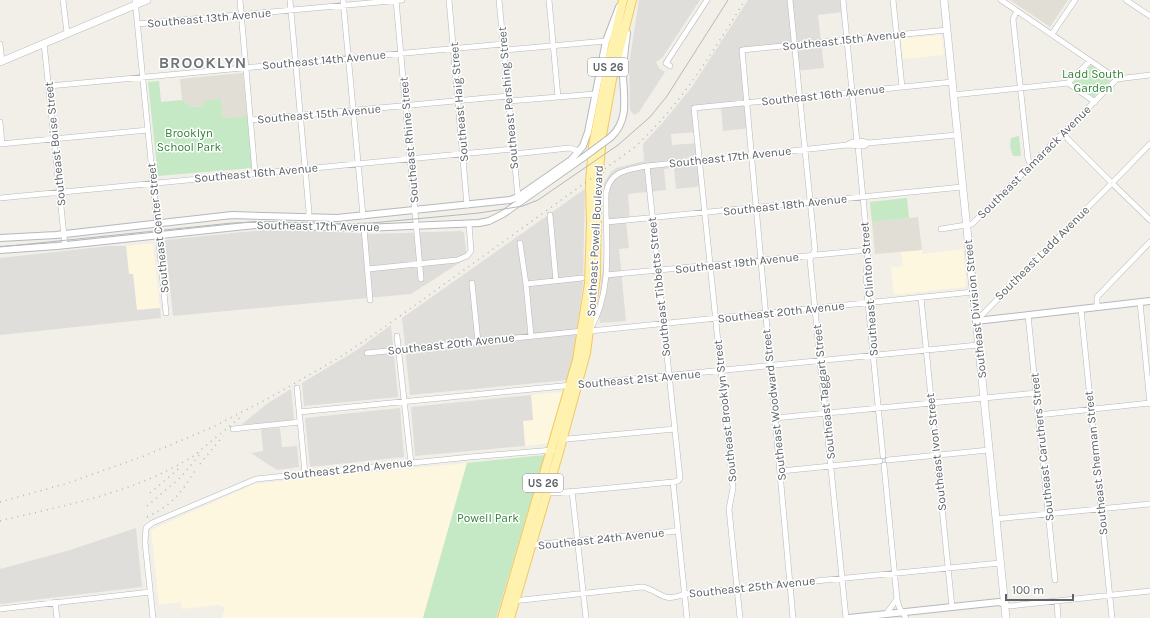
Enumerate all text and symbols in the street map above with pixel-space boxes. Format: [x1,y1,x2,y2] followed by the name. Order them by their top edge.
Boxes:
[146,6,272,30] street label: Southeast 13th Avenue
[495,26,521,170] street label: Southeast Pershing Street
[782,27,906,53] street label: Southeast 15th Avenue
[447,41,471,162] street label: Southeast Haig Street
[262,48,386,72] street label: Southeast 14th Avenue
[159,53,247,72] district label: BROOKLYN
[588,58,628,76] road number: US 26
[1062,67,1124,95] park label: Ladd South Garden
[396,76,421,204] street label: Southeast Rhine Street
[41,81,69,207] street label: Southeast Boise Street
[761,82,885,108] street label: Southeast 16th Avenue
[257,102,381,126] street label: Southeast 15th Avenue
[974,102,1094,222] street label: Southeast Tamarack Avenue
[157,126,221,154] park label: Brooklyn School Park
[668,144,792,170] street label: Southeast 17th Avenue
[194,161,318,185] street label: Southeast 16th Avenue
[144,162,172,294] street label: Southeast Center Street
[584,165,606,317] street label: Southeast Powell Boulevard
[722,192,848,218] street label: Southeast 18th Avenue
[992,203,1092,303] street label: Southeast Ladd Avenue
[645,216,673,358] street label: Southeast Tibbetts Street
[256,218,380,234] street label: Southeast 17th Avenue
[857,221,881,357] street label: Southeast Clinton Street
[961,238,989,379] street label: Southeast Division Street
[674,250,800,276] street label: Southeast 19th Avenue
[717,298,845,326] street label: Southeast 20th Avenue
[810,323,838,460] street label: Southeast Taggart Street
[759,328,789,482] street label: Southeast Woodward Street
[387,330,515,358] street label: Southeast 20th Avenue
[711,339,739,483] street label: Southeast Brooklyn Street
[577,367,701,391] street label: Southeast 21st Avenue
[1027,372,1057,522] street label: Southeast Caruthers Street
[1081,390,1111,536] street label: Southeast Sherman Street
[923,392,949,512] street label: Southeast Ivon Street
[283,455,413,483] street label: Southeast 22nd Avenue
[523,474,563,492] road number: US 26
[457,511,519,525] park label: Powell Park
[537,525,665,553] street label: Southeast 24th Avenue
[688,573,816,601] street label: Southeast 25th Avenue
[1006,576,1073,602] scale bar
[1012,583,1044,597] text: 100 m

